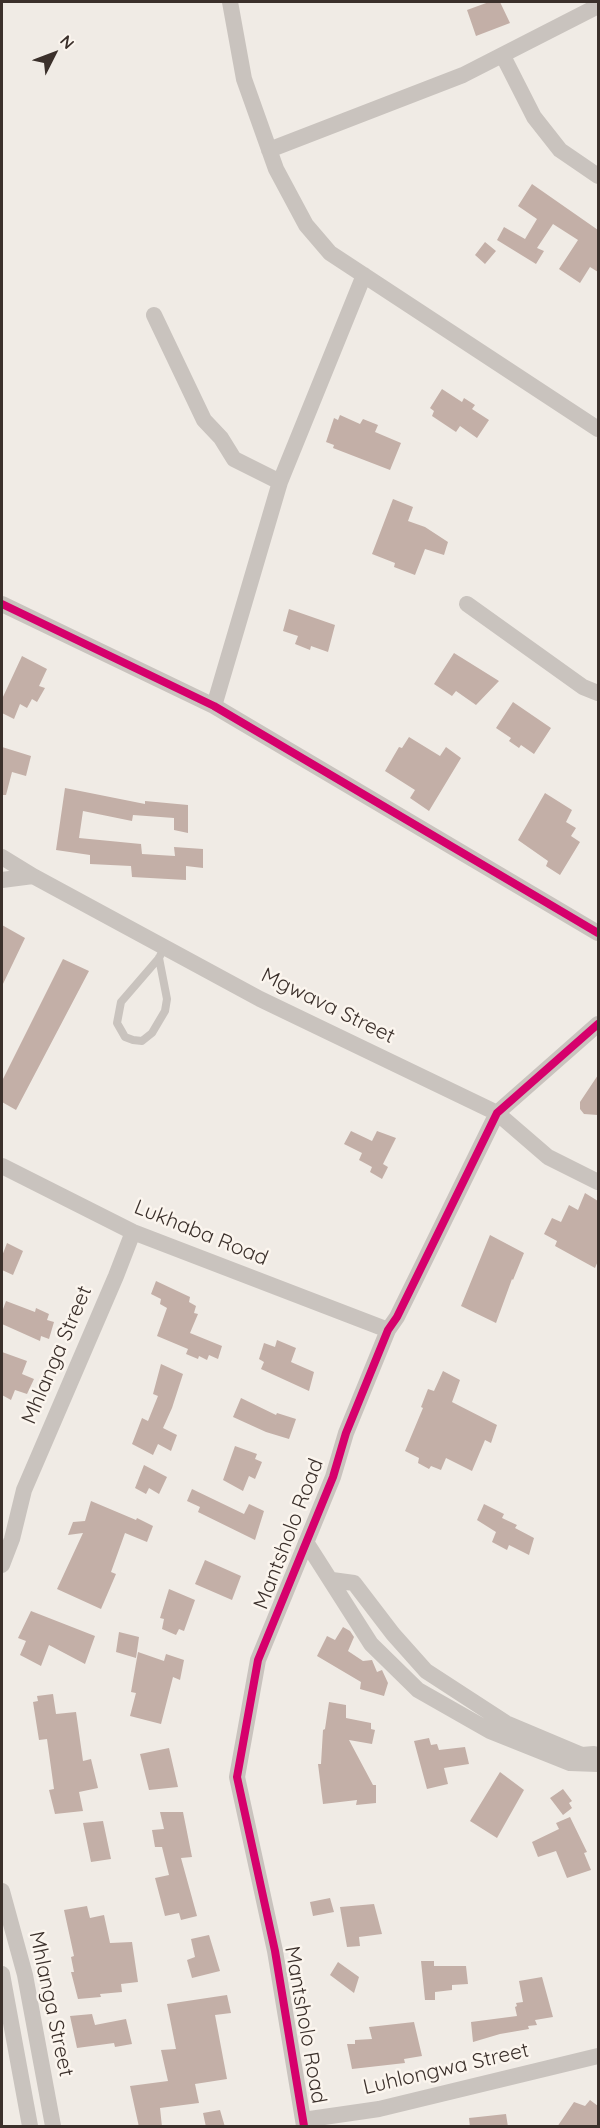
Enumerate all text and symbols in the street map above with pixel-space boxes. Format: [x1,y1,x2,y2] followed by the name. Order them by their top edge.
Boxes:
[24,24,84,84] north arrow
[56,31,79,53] text: N
[257,963,399,1049] street label: Mgwava Street
[130,1195,272,1271] street label: Lukhaba Road
[17,1282,97,1428] street label: Mhlanga Street
[249,1455,329,1613] street label: Mantsholo Road
[23,1929,79,2079] street label: Mhlanga Street
[279,1944,331,2106] street label: Mantsholo Road
[361,2038,531,2100] street label: Luhlongwa Street

